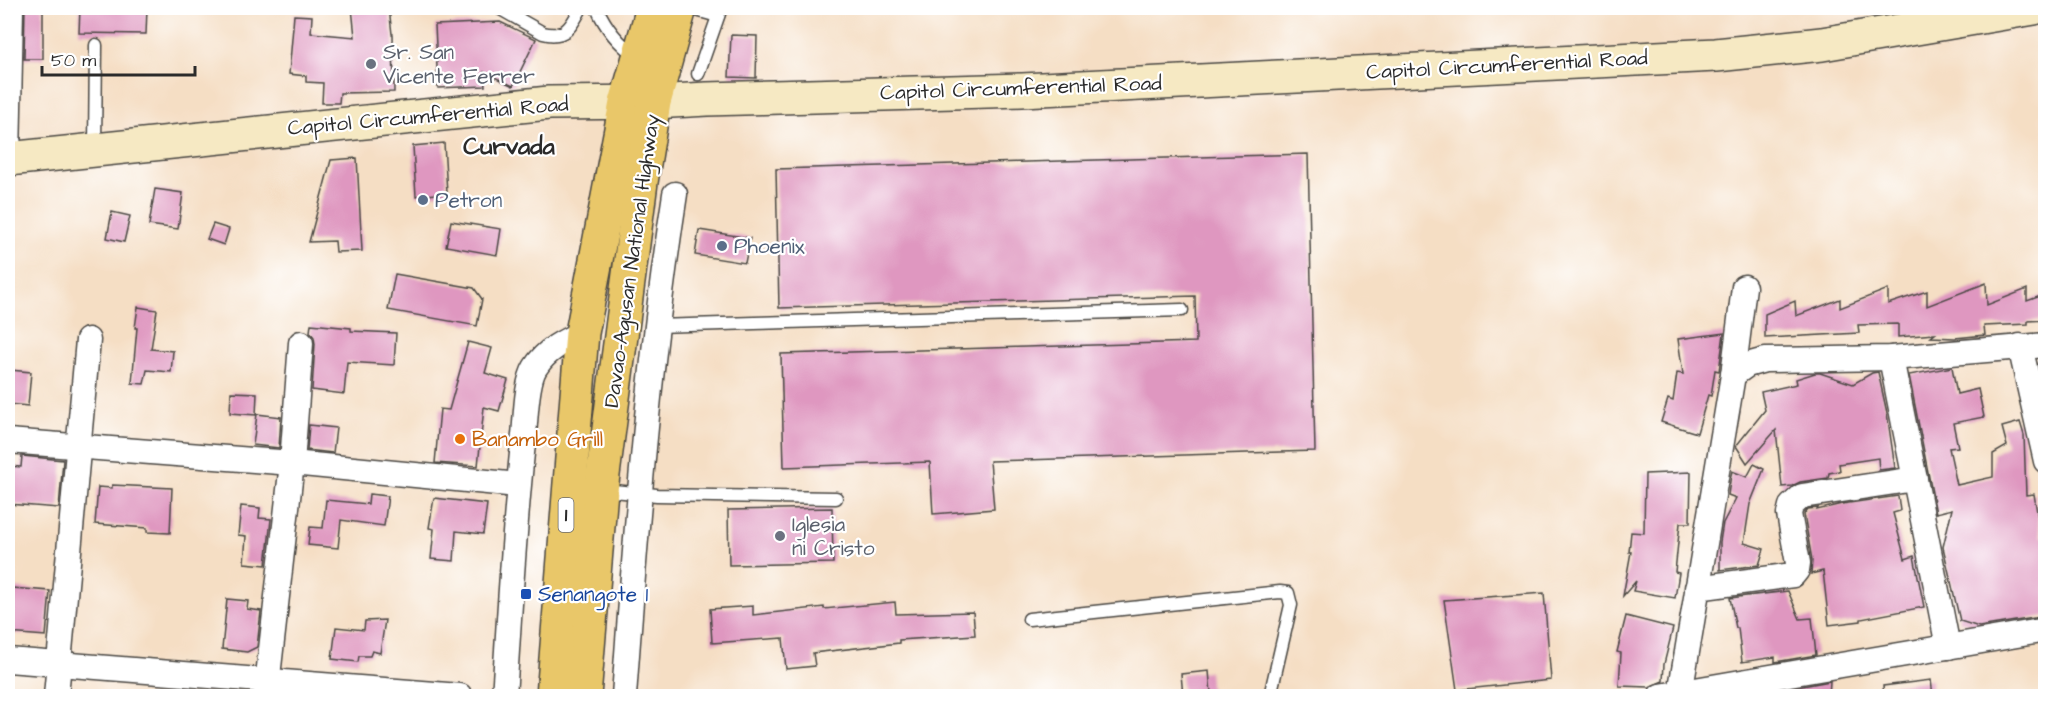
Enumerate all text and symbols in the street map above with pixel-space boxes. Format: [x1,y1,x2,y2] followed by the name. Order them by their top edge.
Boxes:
[383,38,535,91] place label: Sr. San Vicente Ferrer
[42,39,195,77] scale bar
[1365,43,1649,88] street label: Capitol Circumferential Road
[51,48,96,73] text: 50 m
[364,57,378,71] marker: Sr. San Vicente Ferrer
[880,69,1163,108] street label: Capitol Circumferential Road
[286,89,570,144] street label: Capitol Circumferential Road
[597,112,669,410] street label: Davao-Agusan National Highway
[463,130,556,164] district label: Curvada
[435,186,502,215] place label: Petron
[416,193,430,207] marker: Petron
[734,232,805,261] place label: Phoenix
[715,239,729,253] marker: Phoenix
[472,425,603,454] place label: Banambo Grill
[453,432,467,446] marker: Banambo Grill
[558,498,574,532] road number: 1
[792,510,875,563] place label: Iglesia ni Cristo
[773,529,787,543] marker: Iglesia ni Cristo
[538,580,648,611] place label: Senangote 1
[519,587,533,601] marker: Senangote 1

